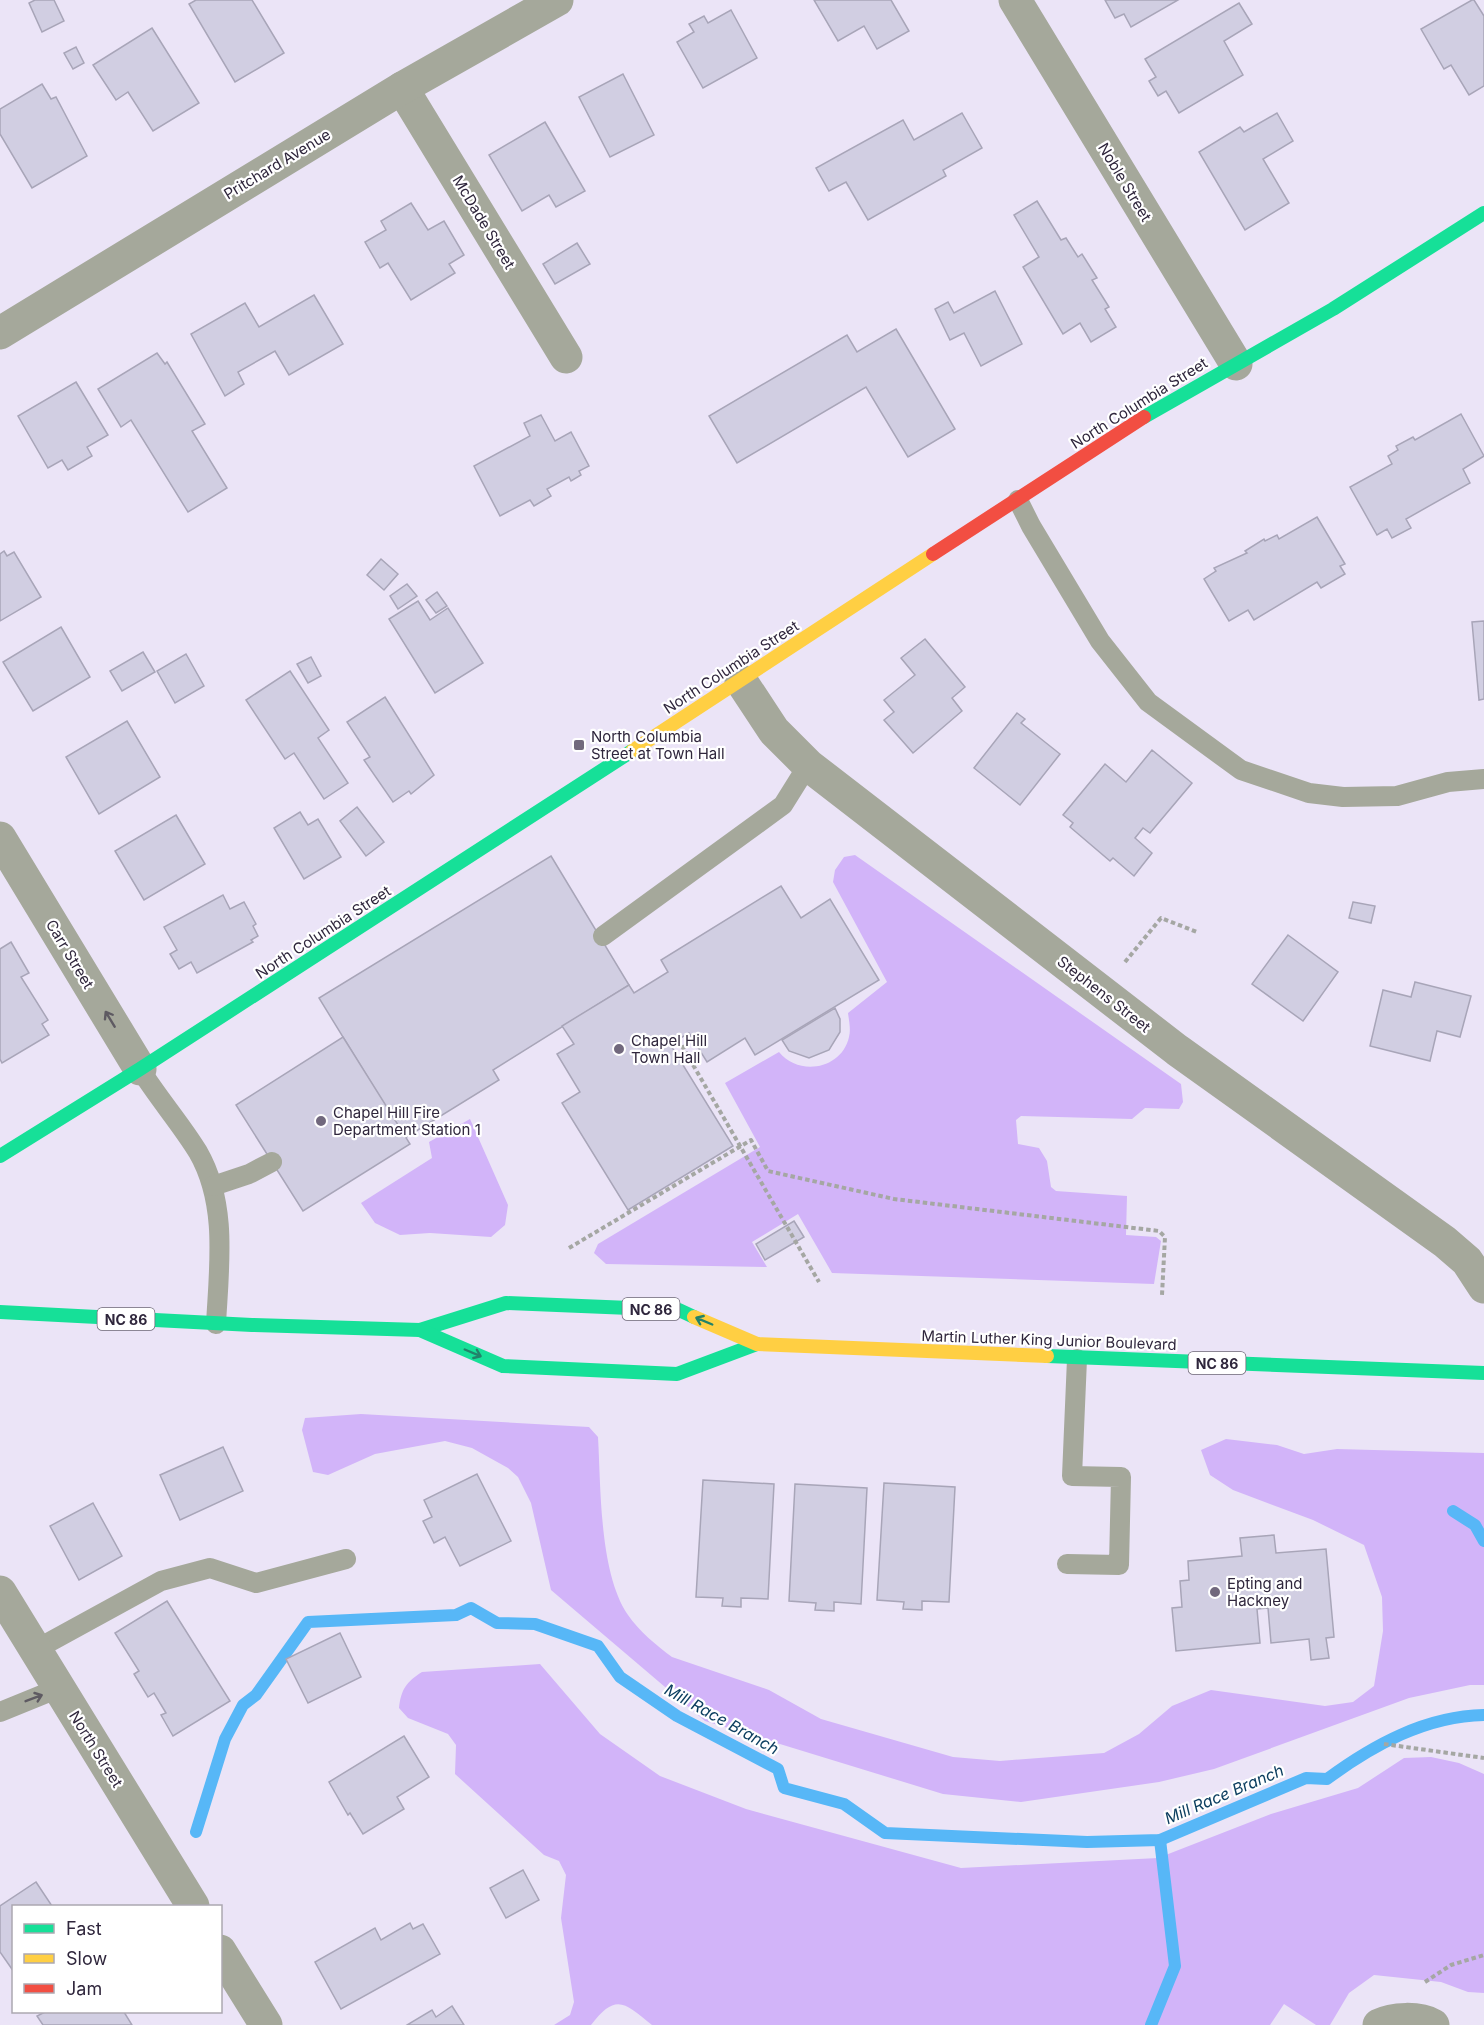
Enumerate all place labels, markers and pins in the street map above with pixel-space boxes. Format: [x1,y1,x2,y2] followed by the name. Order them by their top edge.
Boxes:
[591,727,725,763] place label: North Columbia Street at Town Hall
[572,738,586,752] marker: North Columbia Street at Town Hall
[631,1031,707,1067] place label: Chapel Hill Town Hall
[612,1042,626,1056] marker: Chapel Hill Town Hall
[333,1103,481,1139] place label: Chapel Hill Fire Department Station 1
[314,1114,328,1128] marker: Chapel Hill Fire Department Station 1
[1227,1574,1303,1610] place label: Epting and Hackney
[1208,1585,1222,1599] marker: Epting and Hackney

